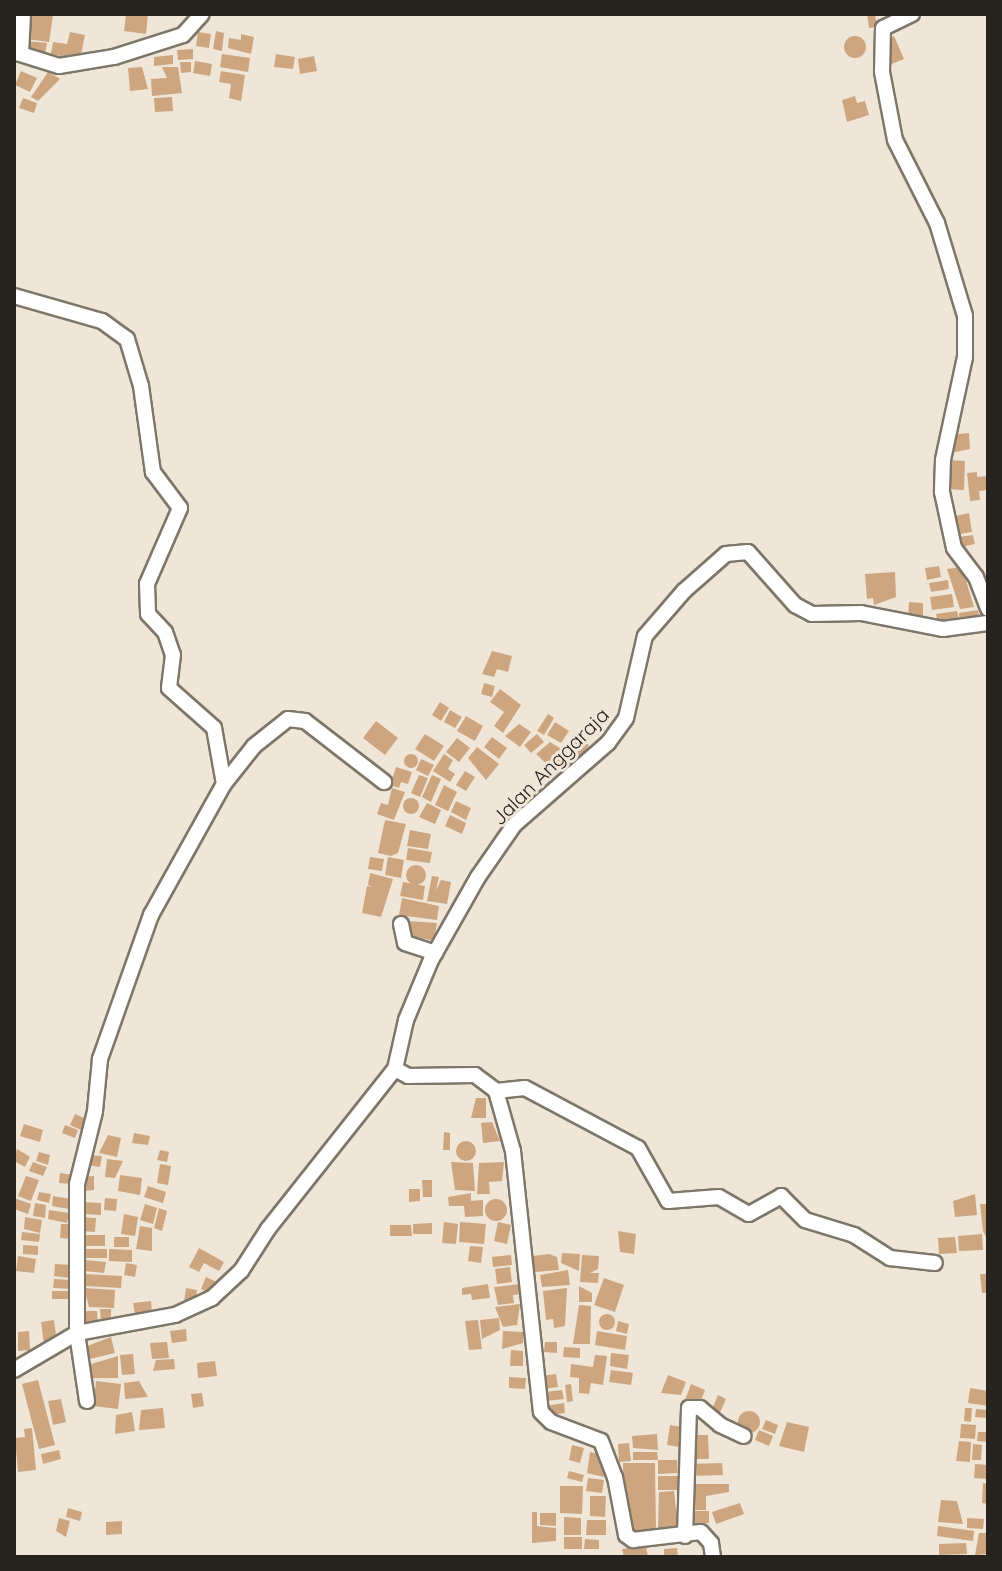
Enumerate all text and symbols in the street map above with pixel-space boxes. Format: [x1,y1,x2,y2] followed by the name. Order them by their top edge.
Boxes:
[486,702,614,830] street label: Jalan Anggaraja

